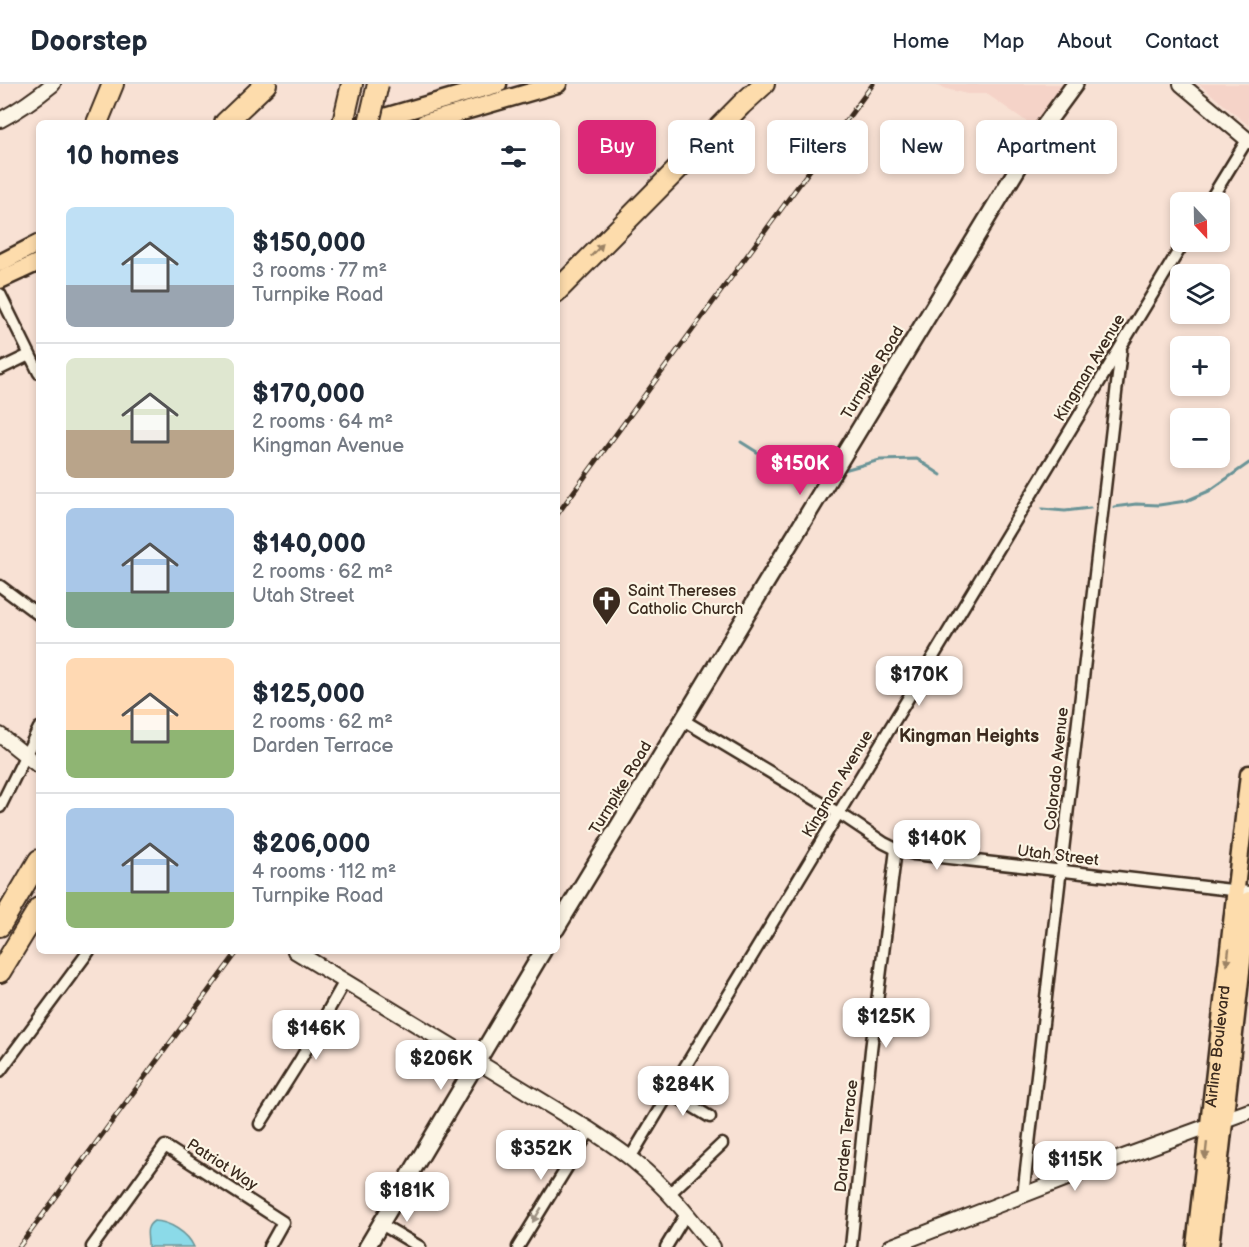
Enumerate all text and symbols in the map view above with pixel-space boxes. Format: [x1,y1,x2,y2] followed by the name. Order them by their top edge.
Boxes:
[30,25,147,58] text: Doorstep
[892,29,949,54] text: Home
[982,29,1024,54] text: Map
[1057,29,1112,54] text: About
[1145,29,1219,54] text: Contact
[578,120,656,174] chip: Buy
[668,120,755,174] chip: Rent
[767,120,868,174] chip: Filters
[880,120,964,174] chip: New
[976,120,1117,174] chip: Apartment
[497,140,530,173] icon: filters
[66,141,179,172] text: 10 homes
[1170,192,1230,252] north arrow
[1170,192,1230,468] map controls
[252,228,366,259] text: $150,000
[114,231,186,303] icon: home
[590,243,604,257] one-way arrow
[252,259,387,283] text: 3 rooms · 77 m²
[1170,264,1230,324] button: layers
[252,283,384,307] text: Turnpike Road
[1051,311,1130,425] street label: Kingman Avenue
[838,323,908,423] street label: Turnpike Road
[1170,336,1230,396] button: +
[252,379,365,410] text: $170,000
[114,382,186,454] icon: home
[1170,408,1230,468] button: −
[252,410,393,434] text: 2 rooms · 64 m²
[252,434,404,458] text: Kingman Avenue
[758,445,842,496] pin: $150K
[770,452,830,476] text: $150K
[252,529,366,560] text: $140,000
[114,532,186,604] icon: home
[252,560,393,584] text: 2 rooms · 62 m²
[628,582,743,619] place label: Saint Thereses Catholic Church
[252,584,354,608] text: Utah Street
[591,584,623,626] church icon: Saint Thereses Catholic Church
[877,656,961,707] pin: $170K
[890,663,948,687] text: $170K
[252,679,365,710] text: $125,000
[114,682,186,754] icon: home
[1041,706,1073,832] street label: Colorado Avenue
[252,710,393,734] text: 2 rooms · 62 m²
[899,726,1039,747] district label: Kingman Heights
[799,727,878,841] street label: Kingman Avenue
[252,734,393,758] text: Darden Terrace
[586,738,656,838] street label: Turnpike Road
[895,820,979,871] pin: $140K
[907,827,967,851] text: $140K
[252,829,371,860] text: $206,000
[114,832,186,904] icon: home
[1016,842,1100,870] street label: Utah Street
[252,860,396,884] text: 4 rooms · 112 m²
[252,884,384,908] text: Turnpike Road
[1223,948,1233,967] one-way arrow
[1202,984,1234,1108] street label: Airline Boulevard
[844,998,928,1049] pin: $125K
[857,1005,915,1029] text: $125K
[274,1010,358,1061] pin: $146K
[286,1017,346,1041] text: $146K
[399,1040,483,1091] pin: $206K
[410,1047,472,1071] text: $206K
[641,1066,725,1117] pin: $284K
[652,1073,714,1097] text: $284K
[832,1078,862,1193] street label: Darden Terrace
[499,1130,583,1181] pin: $352K
[183,1135,262,1195] street label: Patriot Way
[510,1137,572,1161] text: $352K
[1033,1141,1117,1192] pin: $115K
[1201,1142,1211,1161] one-way arrow
[1047,1148,1103,1172] text: $115K
[365,1172,449,1223] pin: $181K
[379,1179,435,1203] text: $181K
[532,1207,543,1223] one-way arrow

